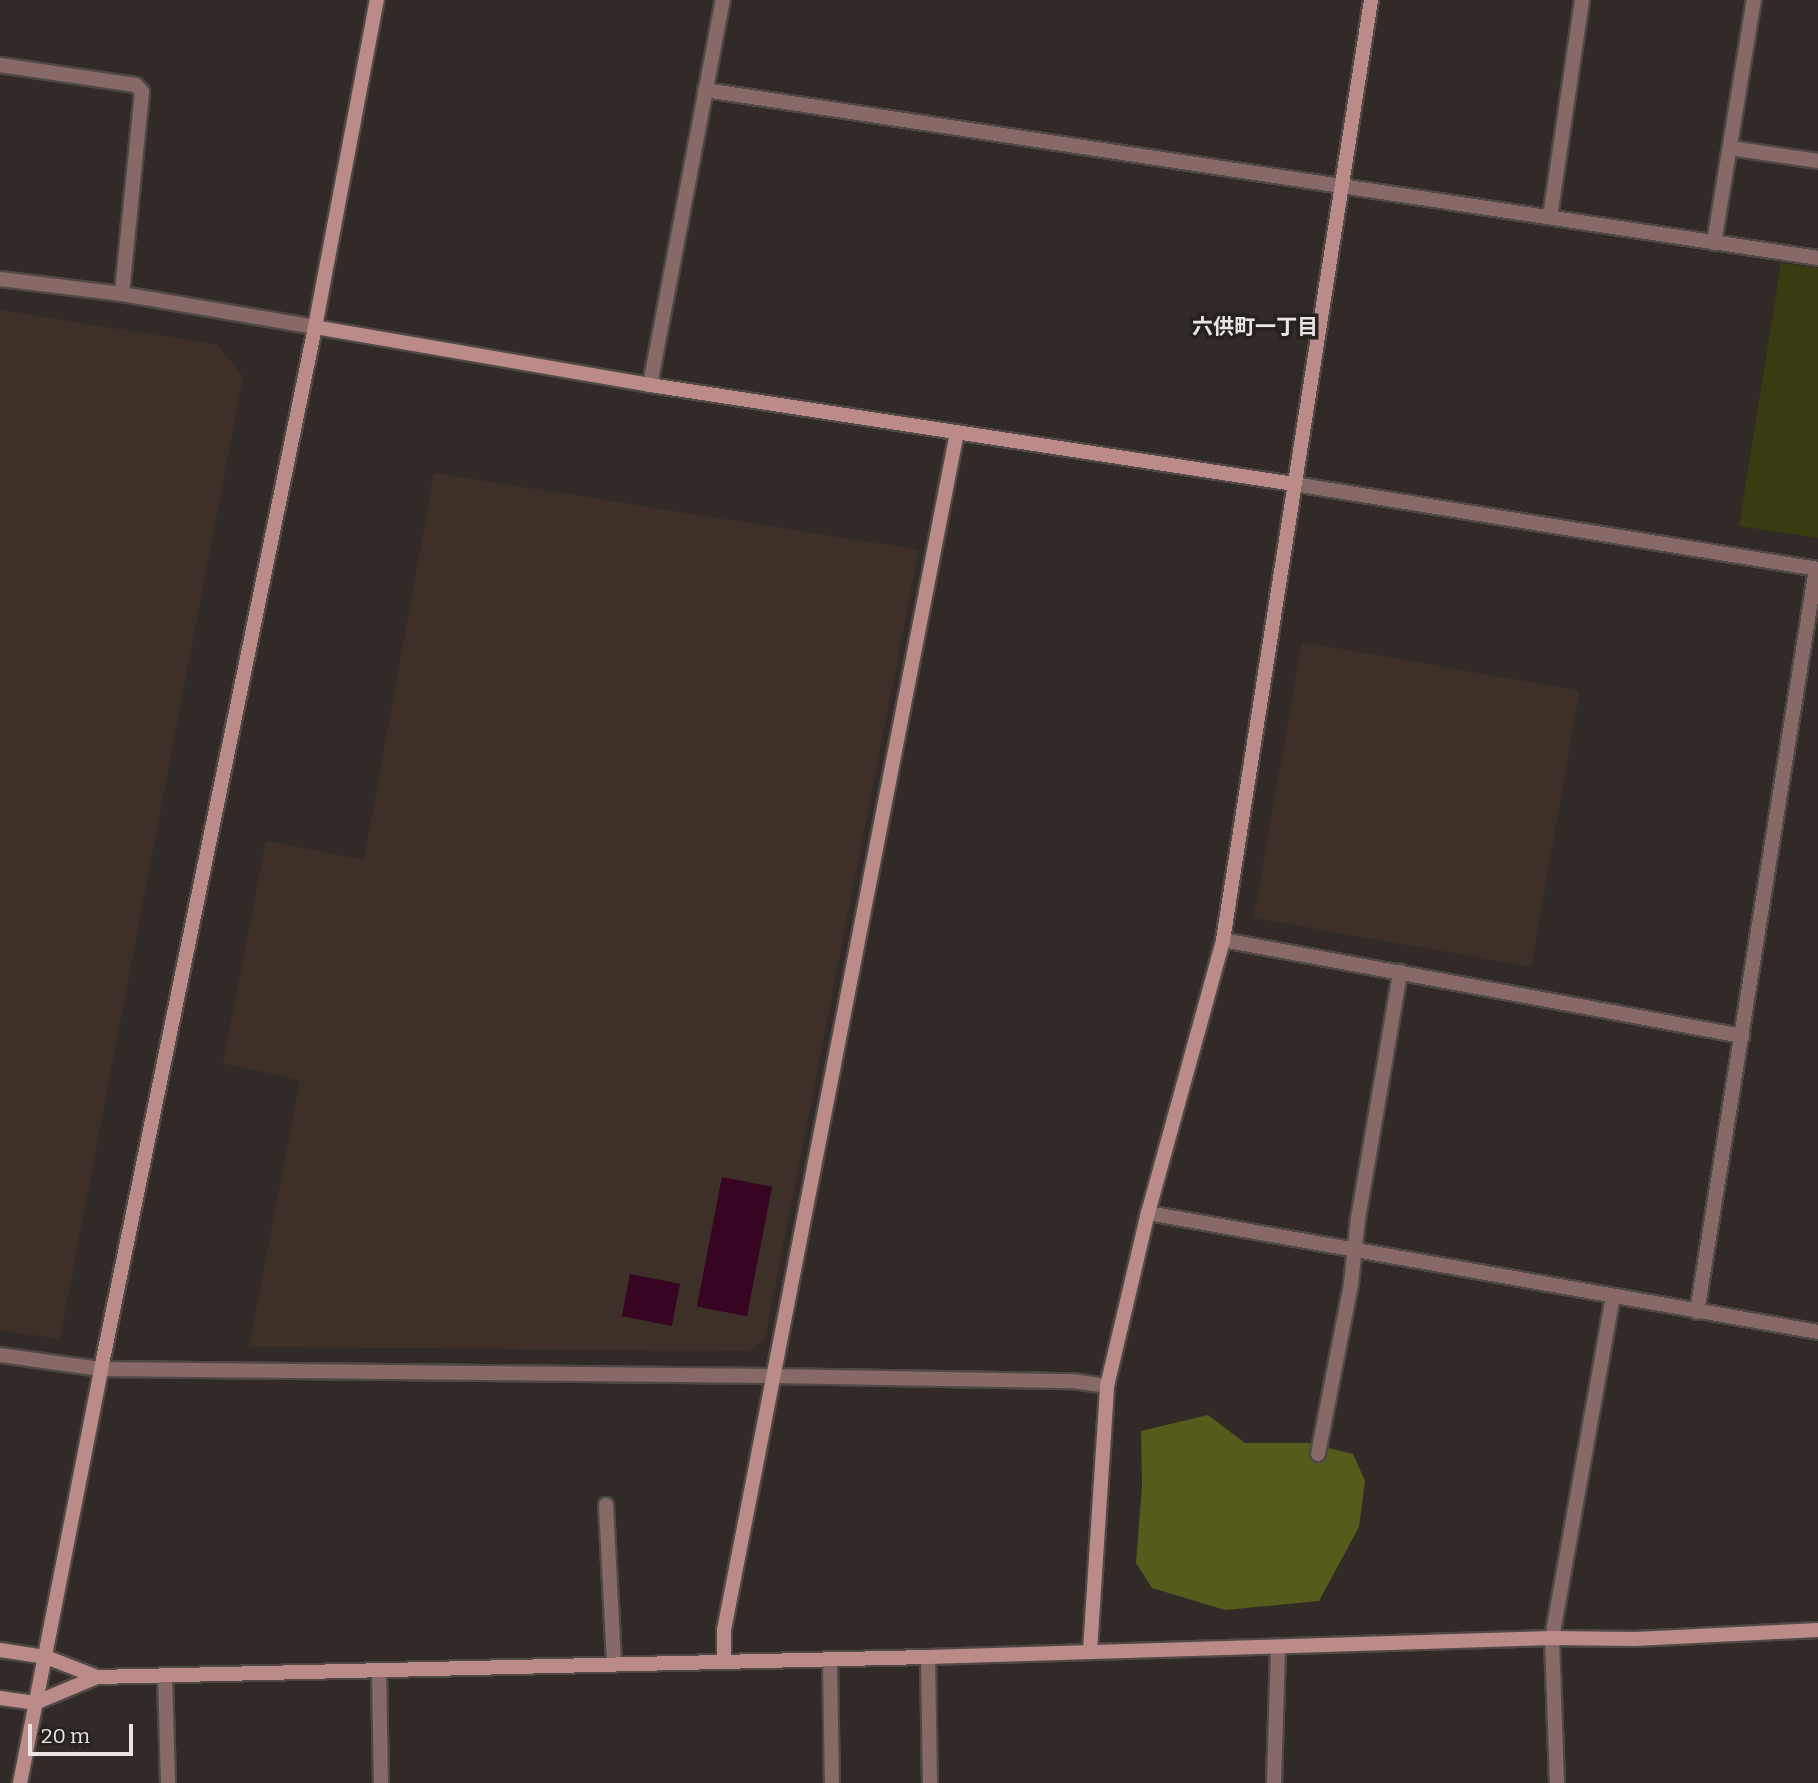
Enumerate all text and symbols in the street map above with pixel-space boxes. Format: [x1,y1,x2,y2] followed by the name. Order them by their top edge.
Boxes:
[1192,314,1318,340] district label: 六供町一丁目
[32,1710,136,1754] scale bar
[41,1723,90,1749] text: 20 m

